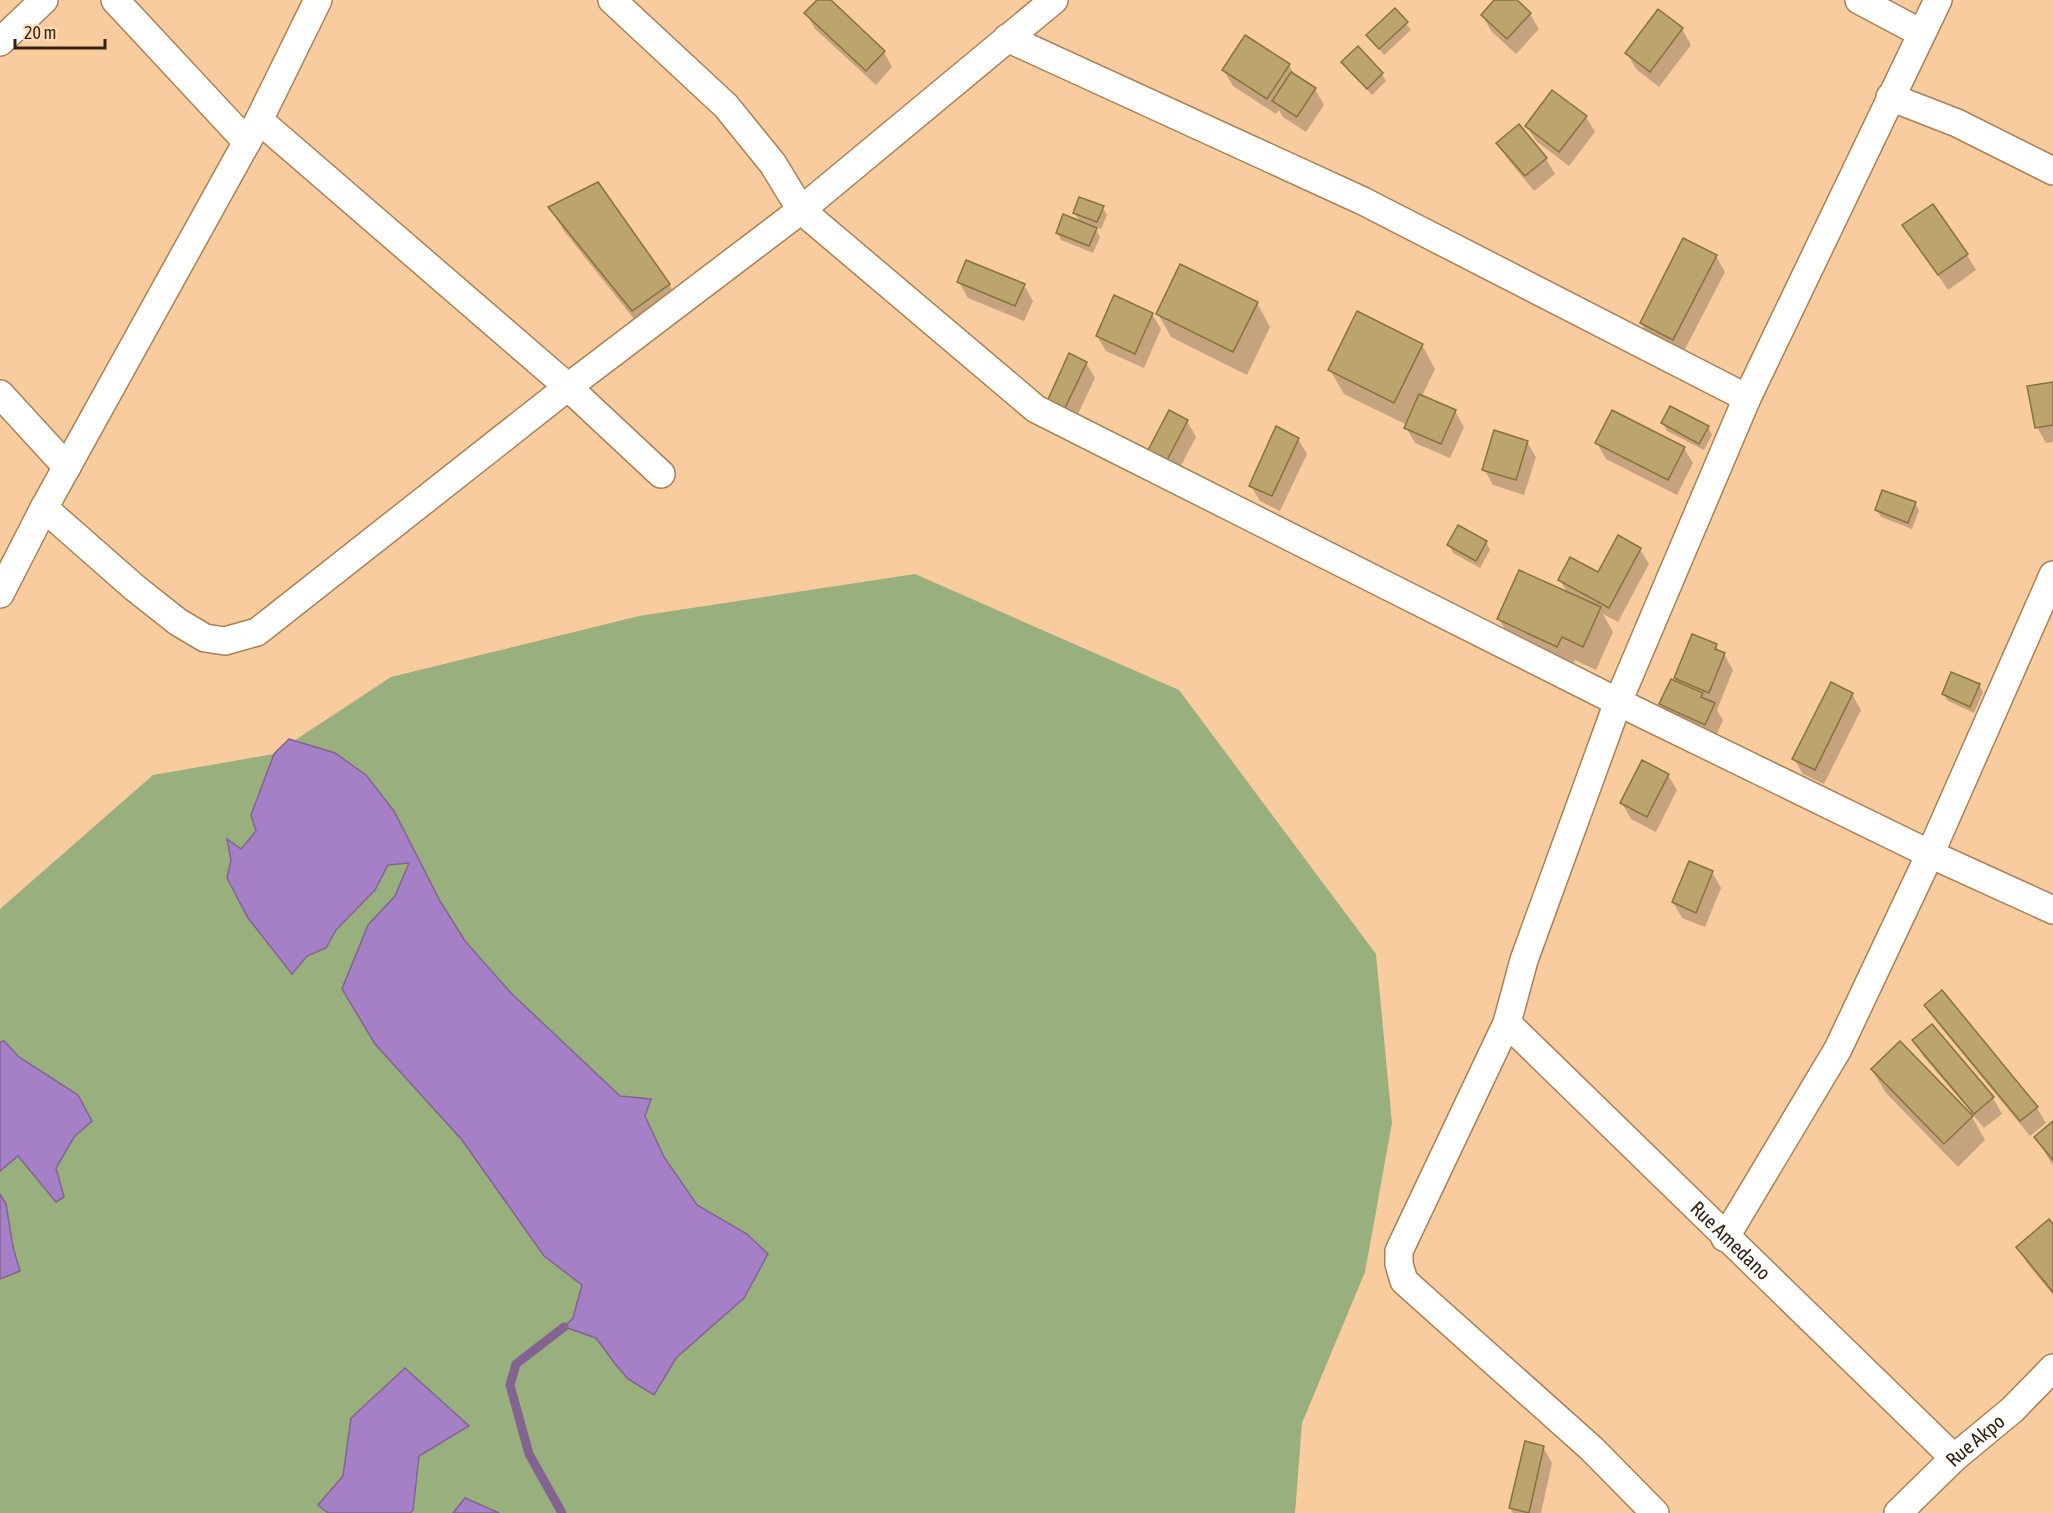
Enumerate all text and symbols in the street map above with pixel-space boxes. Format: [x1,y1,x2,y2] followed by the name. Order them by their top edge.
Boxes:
[15,12,105,50] scale bar
[24,22,56,43] text: 20 m
[1686,1196,1776,1284] street label: Rue Amedano
[1941,1409,2009,1471] street label: Rue Akpo

